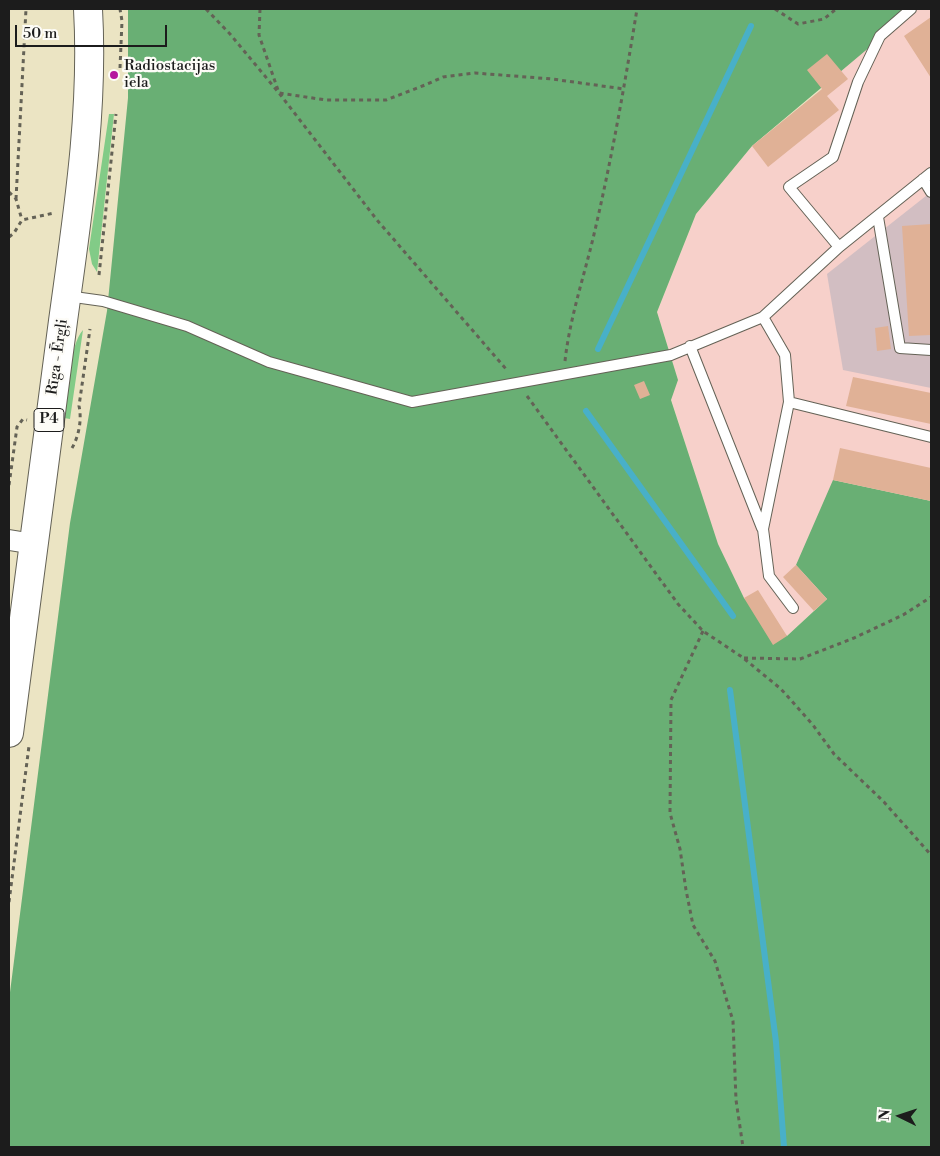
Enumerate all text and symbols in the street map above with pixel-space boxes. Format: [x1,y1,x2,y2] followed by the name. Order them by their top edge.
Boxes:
[18,15,170,47] scale bar
[23,24,57,43] text: 50 m
[124,57,215,92] place label: Radiostacijas iela
[108,69,120,81] marker: Radiostacijas iela
[44,318,72,396] street label: Rīga - Ērgļi
[34,408,64,432] road number: P4
[875,1091,925,1141] north arrow
[876,1109,894,1121] text: N

